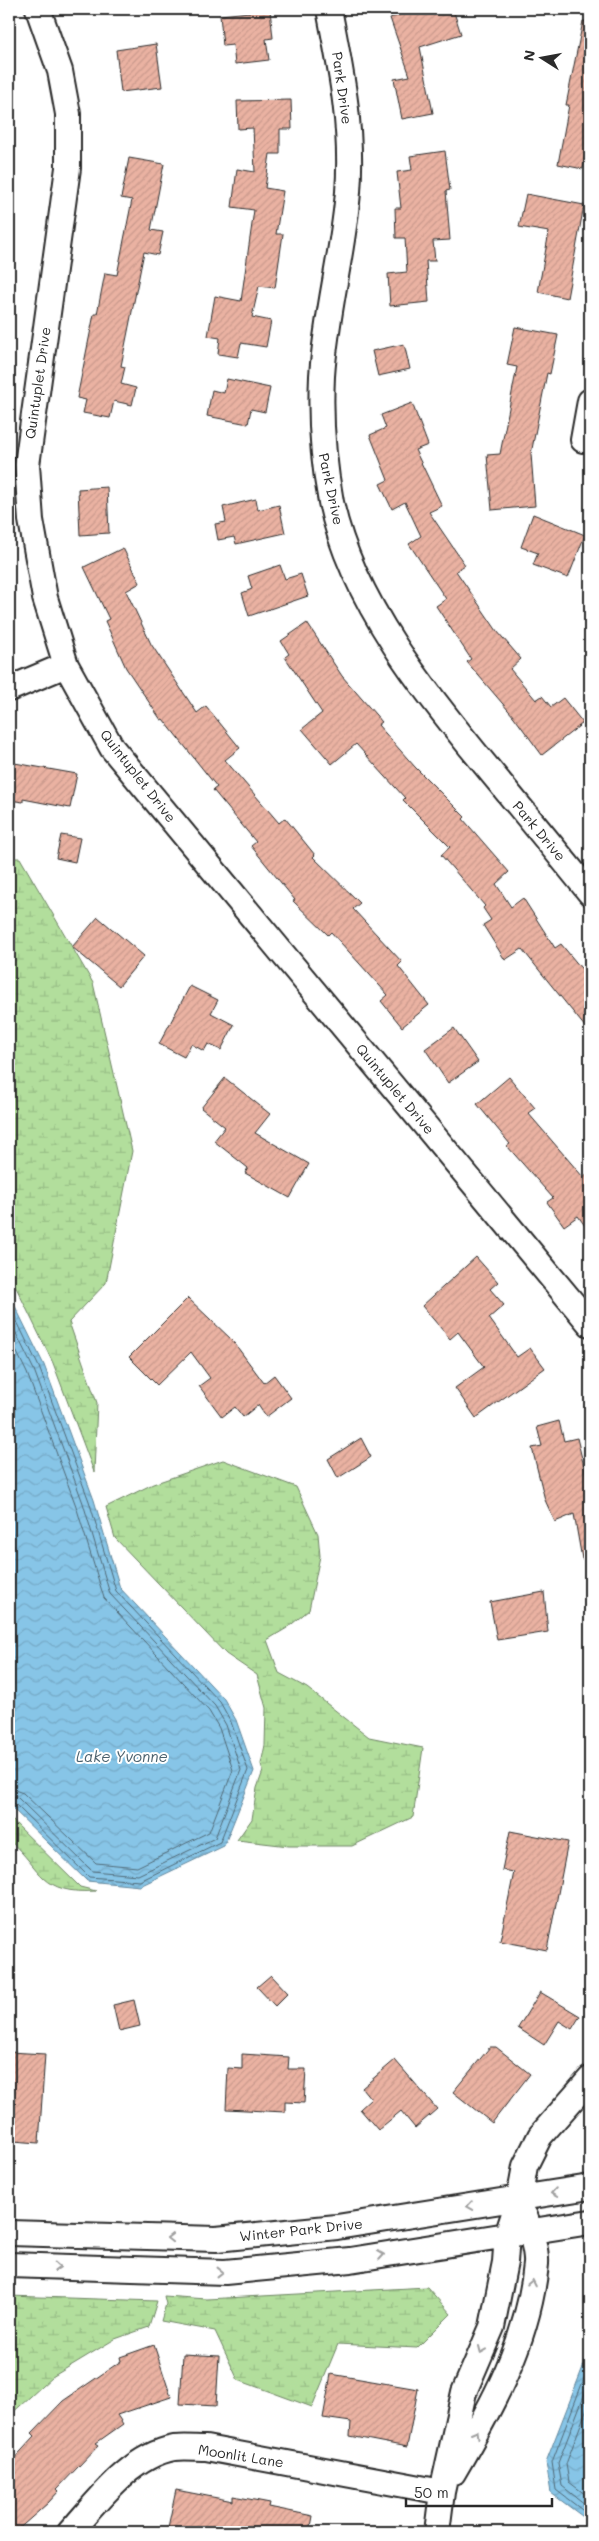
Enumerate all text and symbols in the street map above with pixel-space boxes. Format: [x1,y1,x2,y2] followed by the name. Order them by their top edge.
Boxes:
[516,32,566,82] north arrow
[518,48,539,62] text: N
[328,50,357,126] street label: Park Drive
[20,326,55,440] street label: Quintuplet Drive
[315,451,348,527] street label: Park Drive
[96,725,181,826] street label: Quintuplet Drive
[509,797,570,865] street label: Park Drive
[352,1039,439,1138] street label: Quintuplet Drive
[76,1746,168,1766] water label: Lake Yvonne
[550,2187,558,2198] one-way arrow
[466,2200,474,2211] one-way arrow
[238,2214,364,2245] street label: Winter Park Drive
[166,2233,174,2243] one-way arrow
[378,2250,386,2261] one-way arrow
[54,2262,62,2272] one-way arrow
[216,2267,224,2277] one-way arrow
[526,2279,537,2288] one-way arrow
[478,2345,488,2354] one-way arrow
[469,2431,479,2440] one-way arrow
[197,2439,285,2472] street label: Moonlit Lane
[406,2476,553,2508] scale bar
[414,2482,449,2502] text: 50 m

